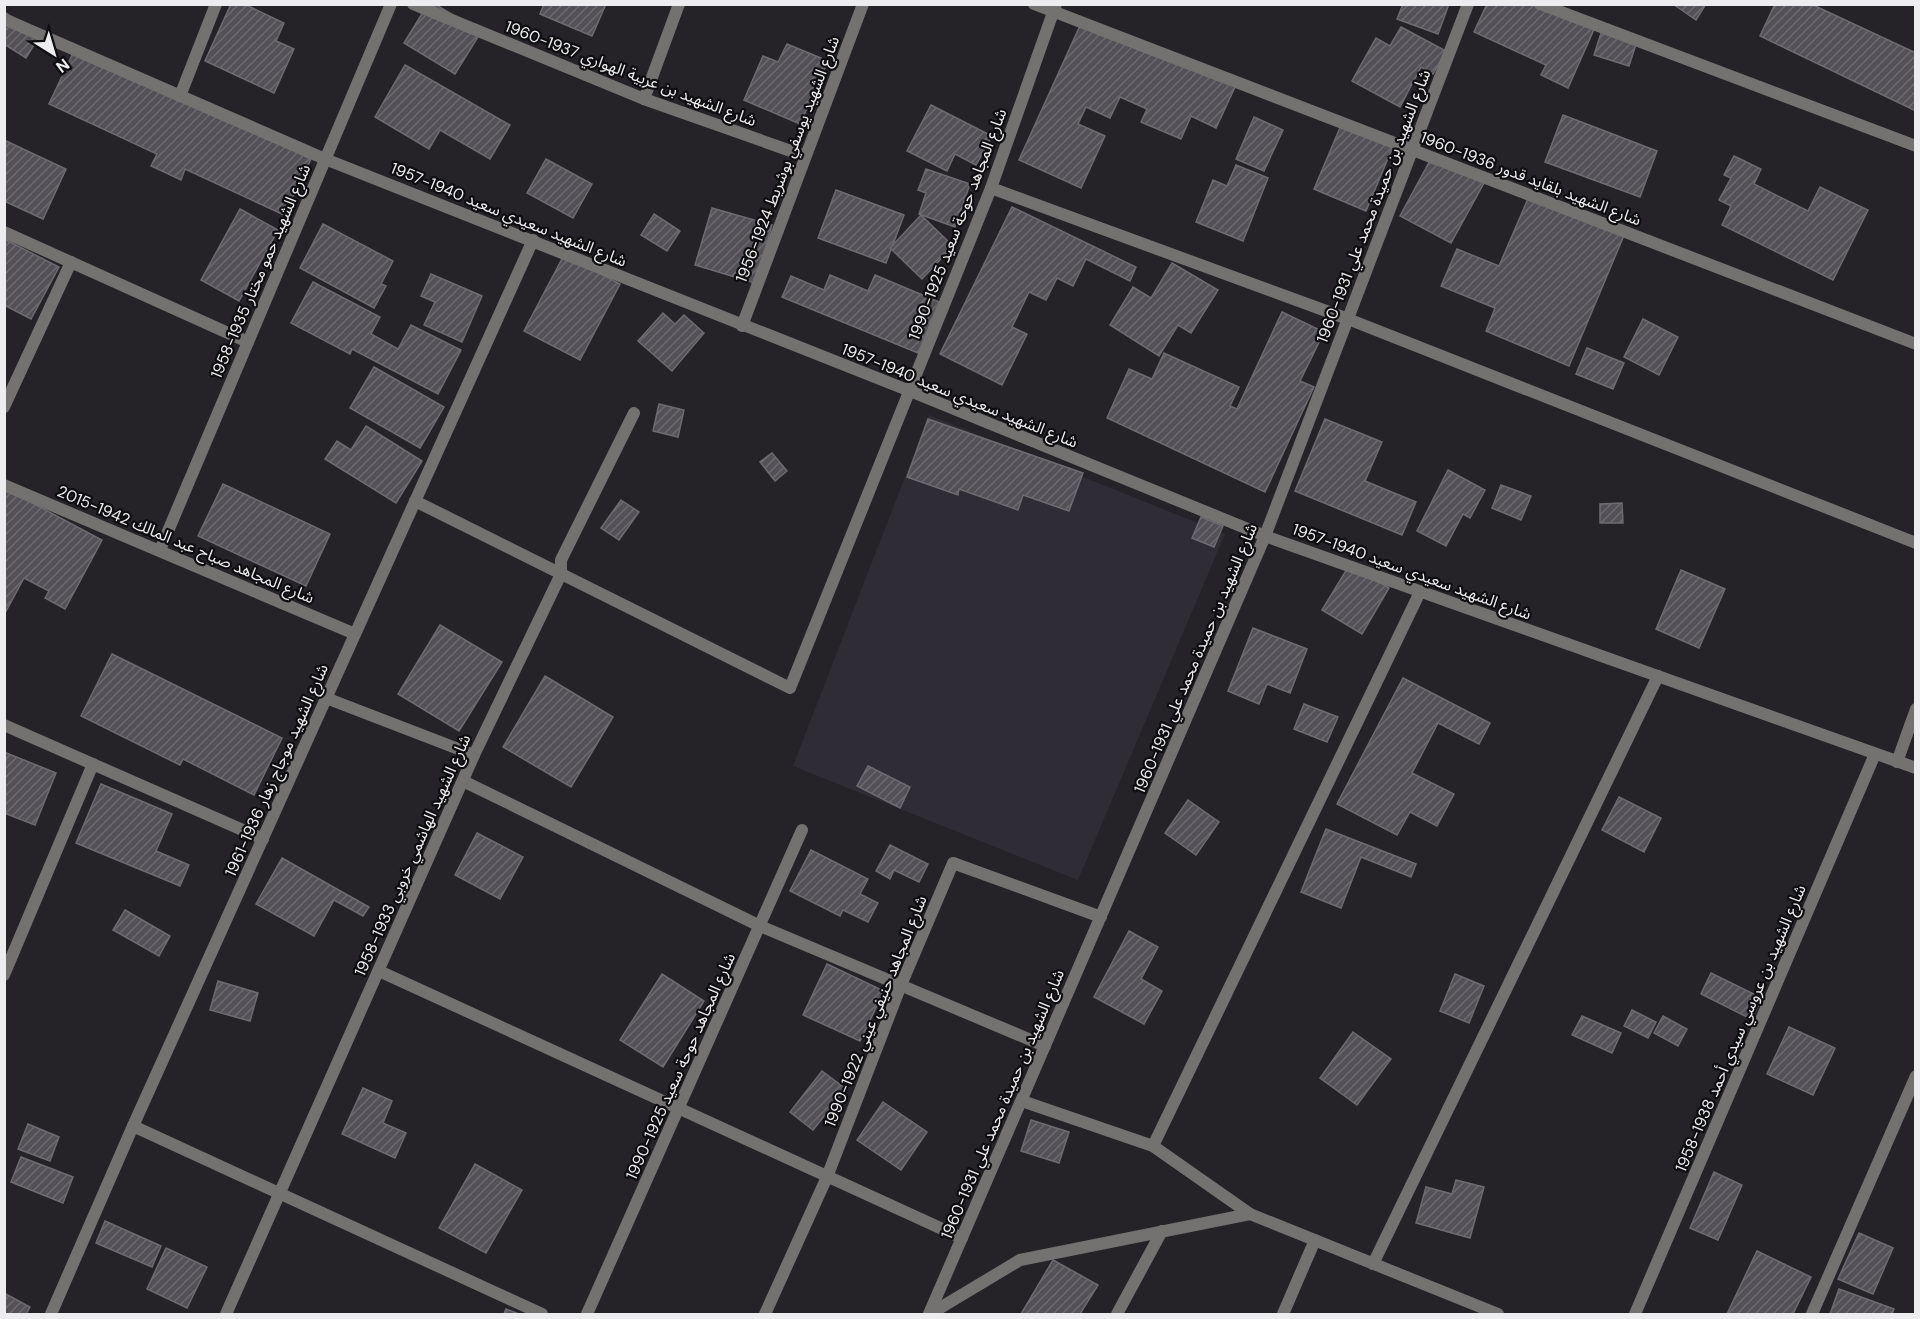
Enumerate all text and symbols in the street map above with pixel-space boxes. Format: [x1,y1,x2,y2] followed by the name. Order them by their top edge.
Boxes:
[502,16,759,133] street label: شارع الشهيد بن عربية الهواري 1937-1960
[24,24,84,84] north arrow
[731,33,846,286] street label: شارع الشهيد يوسفي بوشريط 1924-1956
[52,54,74,77] text: N
[1311,67,1437,347] street label: شارع الشهيد بن حميدة محمد علي 1931-1960
[904,106,1013,343] street label: شارع المجاهد حوحة سعيد 1925-1990
[1417,127,1644,232] street label: شارع الشهيد بلقايد قدور 1936-1960
[387,157,630,273] street label: شارع الشهيد سعيدي سعيد 1940-1957
[206,161,317,382] street label: شارع الشهيد حمو مختار 1935-1958
[838,338,1081,454] street label: شارع الشهيد سعيدي سعيد 1940-1957
[53,481,318,610] street label: شارع المجاهد صباح عبد المالك 1942-2015
[1289,518,1534,626] street label: شارع الشهيد سعيدي سعيد 1940-1957
[1129,520,1264,797] street label: شارع الشهيد بن حميدة محمد علي 1931-1960
[220,661,335,881] street label: شارع الشهيد موجاج زهار 1936-1961
[349,731,477,980] street label: شارع الشهيد الهاشمي خروبي 1933-1958
[1670,881,1813,1176] street label: شارع الشهيد بن عروسي سيدي أحمد 1938-1958
[819,892,933,1131] street label: شارع المجاهد حنيفي عيني 1922-1990
[621,950,742,1184] street label: شارع المجاهد حوحة سعيد 1925-1990
[936,966,1071,1243] street label: شارع الشهيد بن حميدة محمد علي 1931-1960

